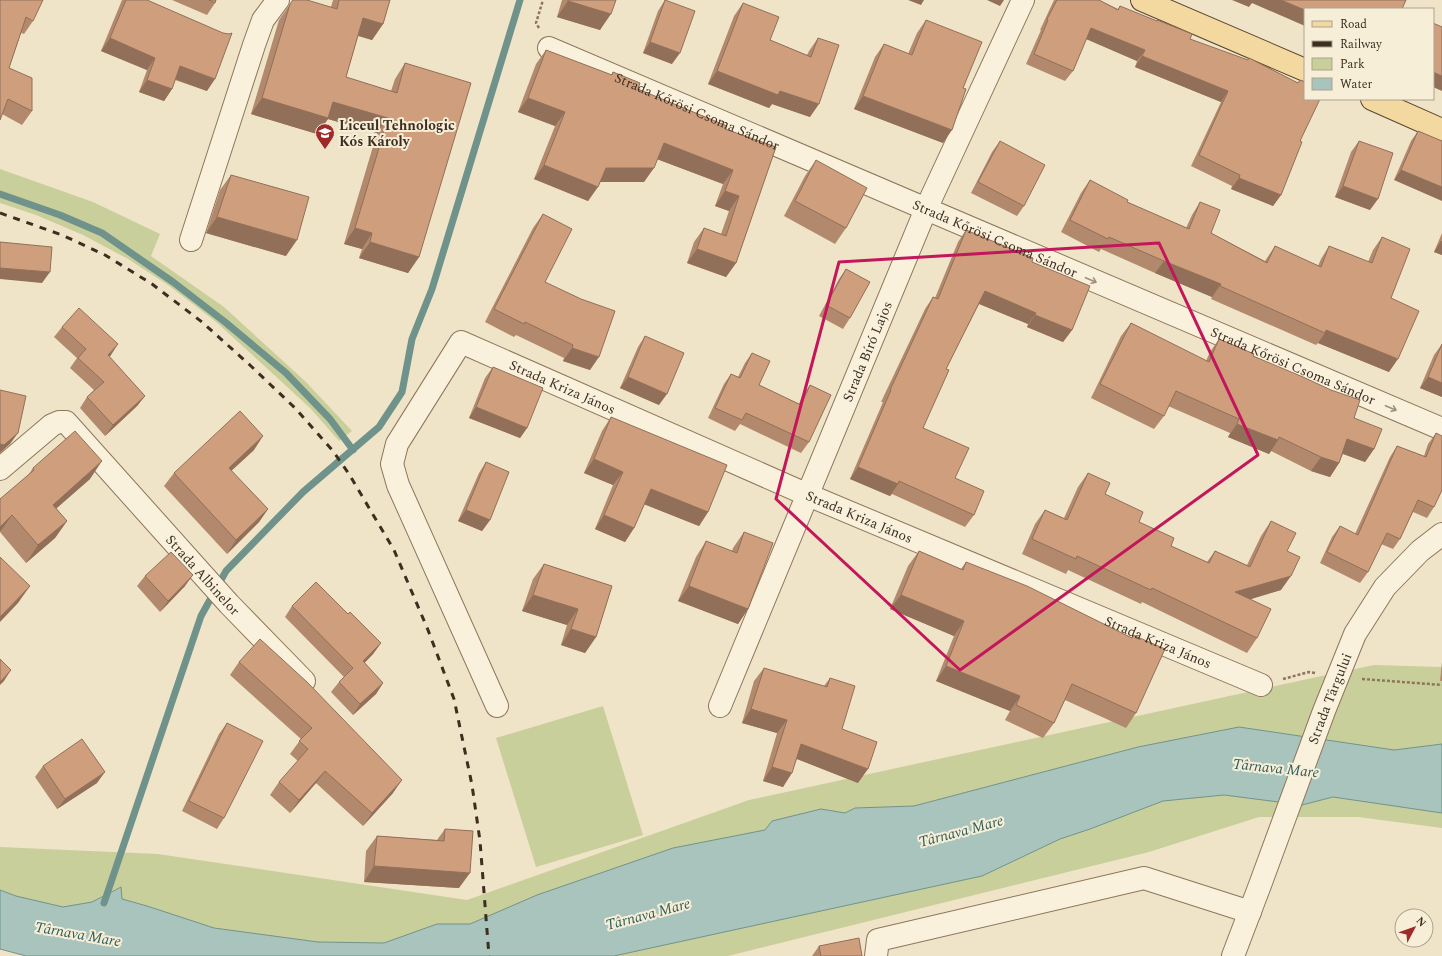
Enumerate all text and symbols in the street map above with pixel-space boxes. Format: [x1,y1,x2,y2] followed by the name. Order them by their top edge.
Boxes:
[1304,8,1434,100] legend
[1340,15,1367,34] text: Road
[1340,35,1383,54] text: Railway
[1340,55,1365,74] text: Park
[611,67,783,156] street label: Strada Kőrösi Csoma Sándor
[1340,75,1372,94] text: Water
[339,115,455,152] place label: Liceul Tehnologic Kós Károly
[314,122,336,150] school or university icon: Liceul Tehnologic Kós Károly
[909,194,1081,283] street label: Strada Kőrösi Csoma Sándor
[1085,276,1097,284] one-way arrow
[837,298,898,405] street label: Strada Bíró Lajos
[1207,321,1379,411] street label: Strada Kőrösi Csoma Sándor
[506,355,619,420] street label: Strada Kriza János
[1384,404,1396,412] one-way arrow
[802,485,916,549] street label: Strada Kriza János
[161,530,245,621] street label: Strada Albinelor
[1101,611,1215,674] street label: Strada Kriza János
[1303,650,1357,747] street label: Strada Târgului
[1232,753,1321,785] water label: Târnava Mare
[916,809,1006,854] water label: Târnava Mare
[603,892,693,937] water label: Târnava Mare
[1394,908,1434,948] north arrow
[1412,913,1431,931] text: N
[33,916,123,953] water label: Târnava Mare

